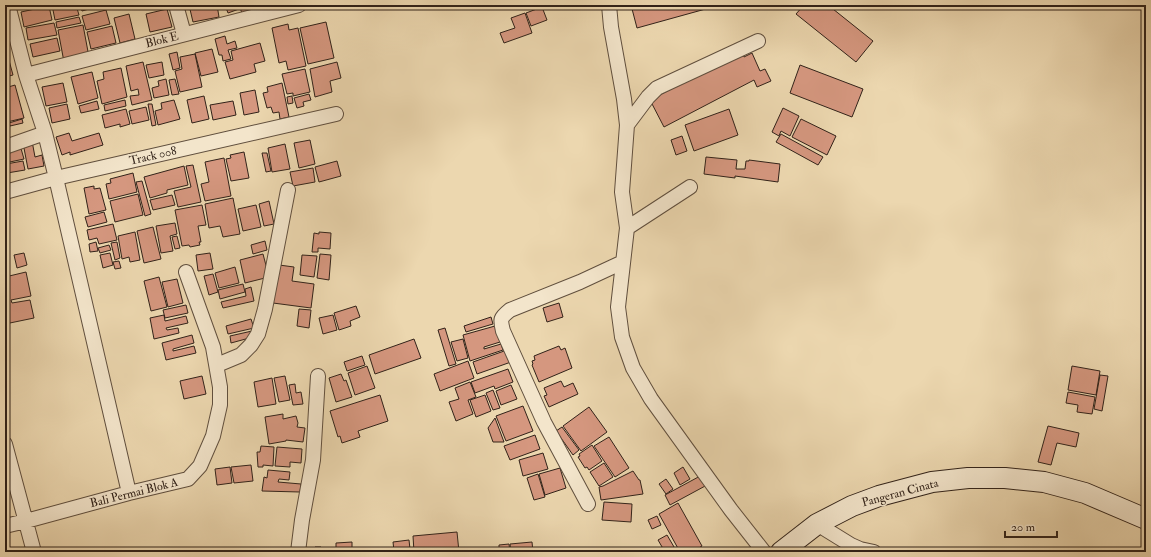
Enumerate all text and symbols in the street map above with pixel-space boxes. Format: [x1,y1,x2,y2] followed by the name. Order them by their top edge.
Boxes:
[144,29,180,51] street label: Blok E
[128,143,178,169] street label: Track 008
[88,475,180,511] street label: Bali Permai Blok A
[860,475,941,510] street label: Pangeran Cinata
[1005,513,1057,539] scale bar
[1011,520,1036,535] text: 20 m

